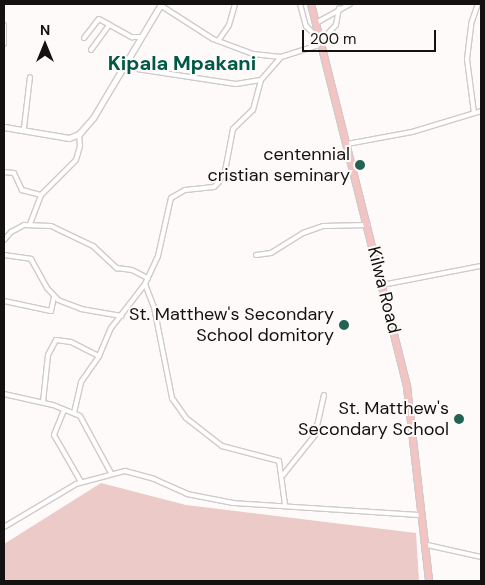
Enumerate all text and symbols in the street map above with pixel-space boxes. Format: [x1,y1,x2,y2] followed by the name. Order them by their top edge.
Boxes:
[20,20,70,70] north arrow
[305,20,439,52] scale bar
[40,21,50,39] text: N
[310,29,356,49] text: 200 m
[108,51,256,75] district label: Kipala Mpakani
[207,144,350,186] place label: centennial cristian seminary
[354,159,366,171] marker: centennial cristian seminary
[363,244,405,336] street label: Kilwa Road
[129,304,334,346] place label: St. Matthew's Secondary School domitory
[338,319,350,331] marker: St. Matthew's Secondary School domitory
[298,398,449,440] place label: St. Matthew's Secondary School
[453,413,465,425] marker: St. Matthew's Secondary School

